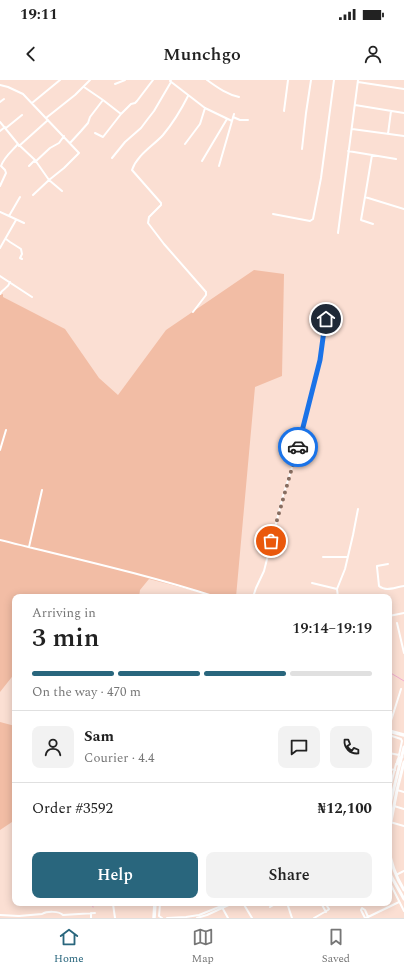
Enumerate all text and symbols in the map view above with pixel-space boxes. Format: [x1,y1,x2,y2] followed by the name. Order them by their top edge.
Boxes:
[20,3,58,26] text: 19:11
[163,41,241,68] text: Munchgo
[20,43,42,65] icon: back
[362,43,384,65] icon: person
[309,302,343,336] pin
[315,308,337,330] icon: home
[278,427,318,467] courier
[287,436,309,458] icon: car
[254,524,288,558] pin
[260,530,282,552] icon: bag
[32,603,96,623] text: Arriving in
[292,617,372,640] text: 19:14–19:19
[32,618,99,658] text: 3 min
[32,682,141,702] text: On the way · 470 m
[84,725,114,748] text: Sam
[32,726,74,768] button: person
[278,726,320,768] button: chat
[330,726,372,768] button: phone
[84,748,154,768] text: Courier · 4.4
[32,797,113,820] text: Order #3592
[317,797,372,820] text: ₦12,100
[32,852,198,898] button: Help
[206,852,372,898] button: Share
[54,926,84,967] tab: Home
[192,926,214,967] tab: Map
[322,926,350,967] tab: Saved

